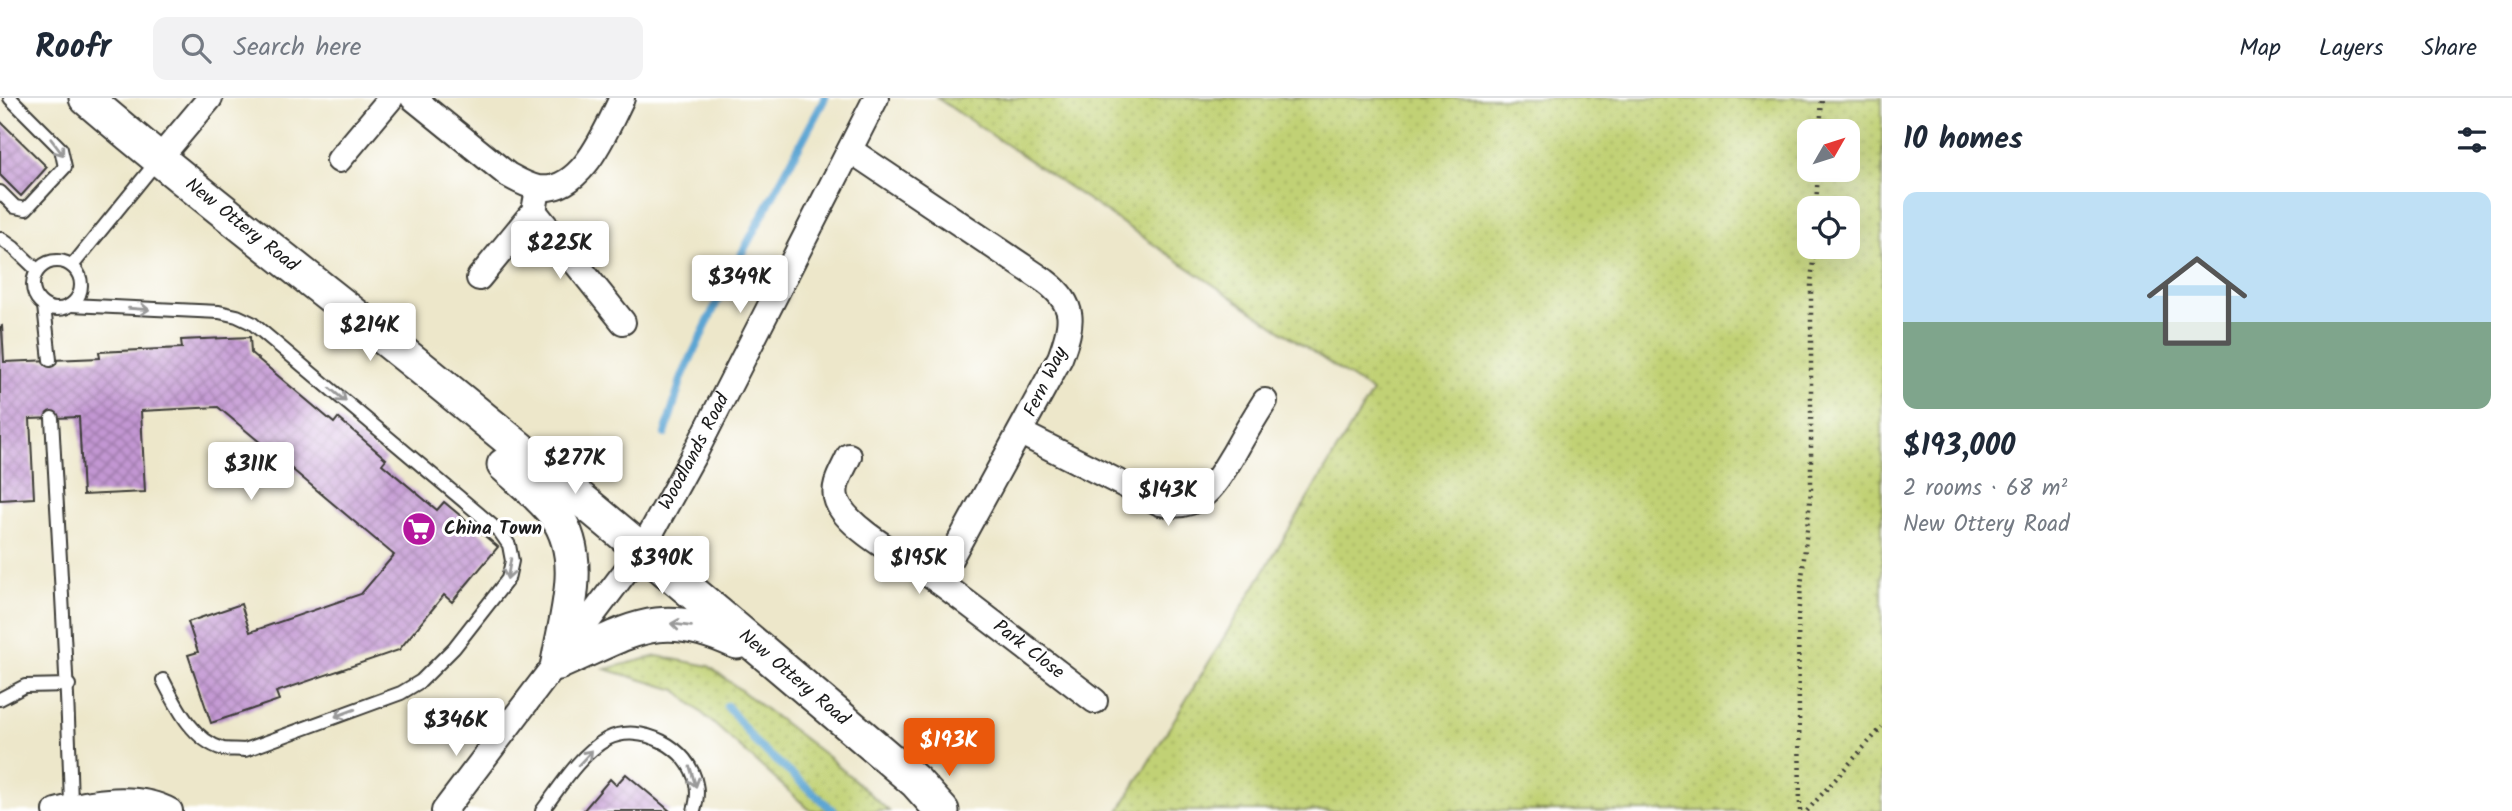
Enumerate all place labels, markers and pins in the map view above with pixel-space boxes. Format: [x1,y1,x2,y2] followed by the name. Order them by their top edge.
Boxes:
[511,222,609,281] pin: $225K
[691,256,789,315] pin: $349K
[321,303,419,363] pin: $214K
[526,436,624,496] pin: $277K
[202,442,300,502] pin: $311K
[1119,468,1217,528] pin: $143K
[400,510,438,548] supermarket icon: China Town
[444,514,542,544] place label: China Town
[613,536,711,596] pin: $390K
[870,536,968,596] pin: $195K
[407,698,505,758] pin: $346K
[900,718,998,778] pin: $193K

